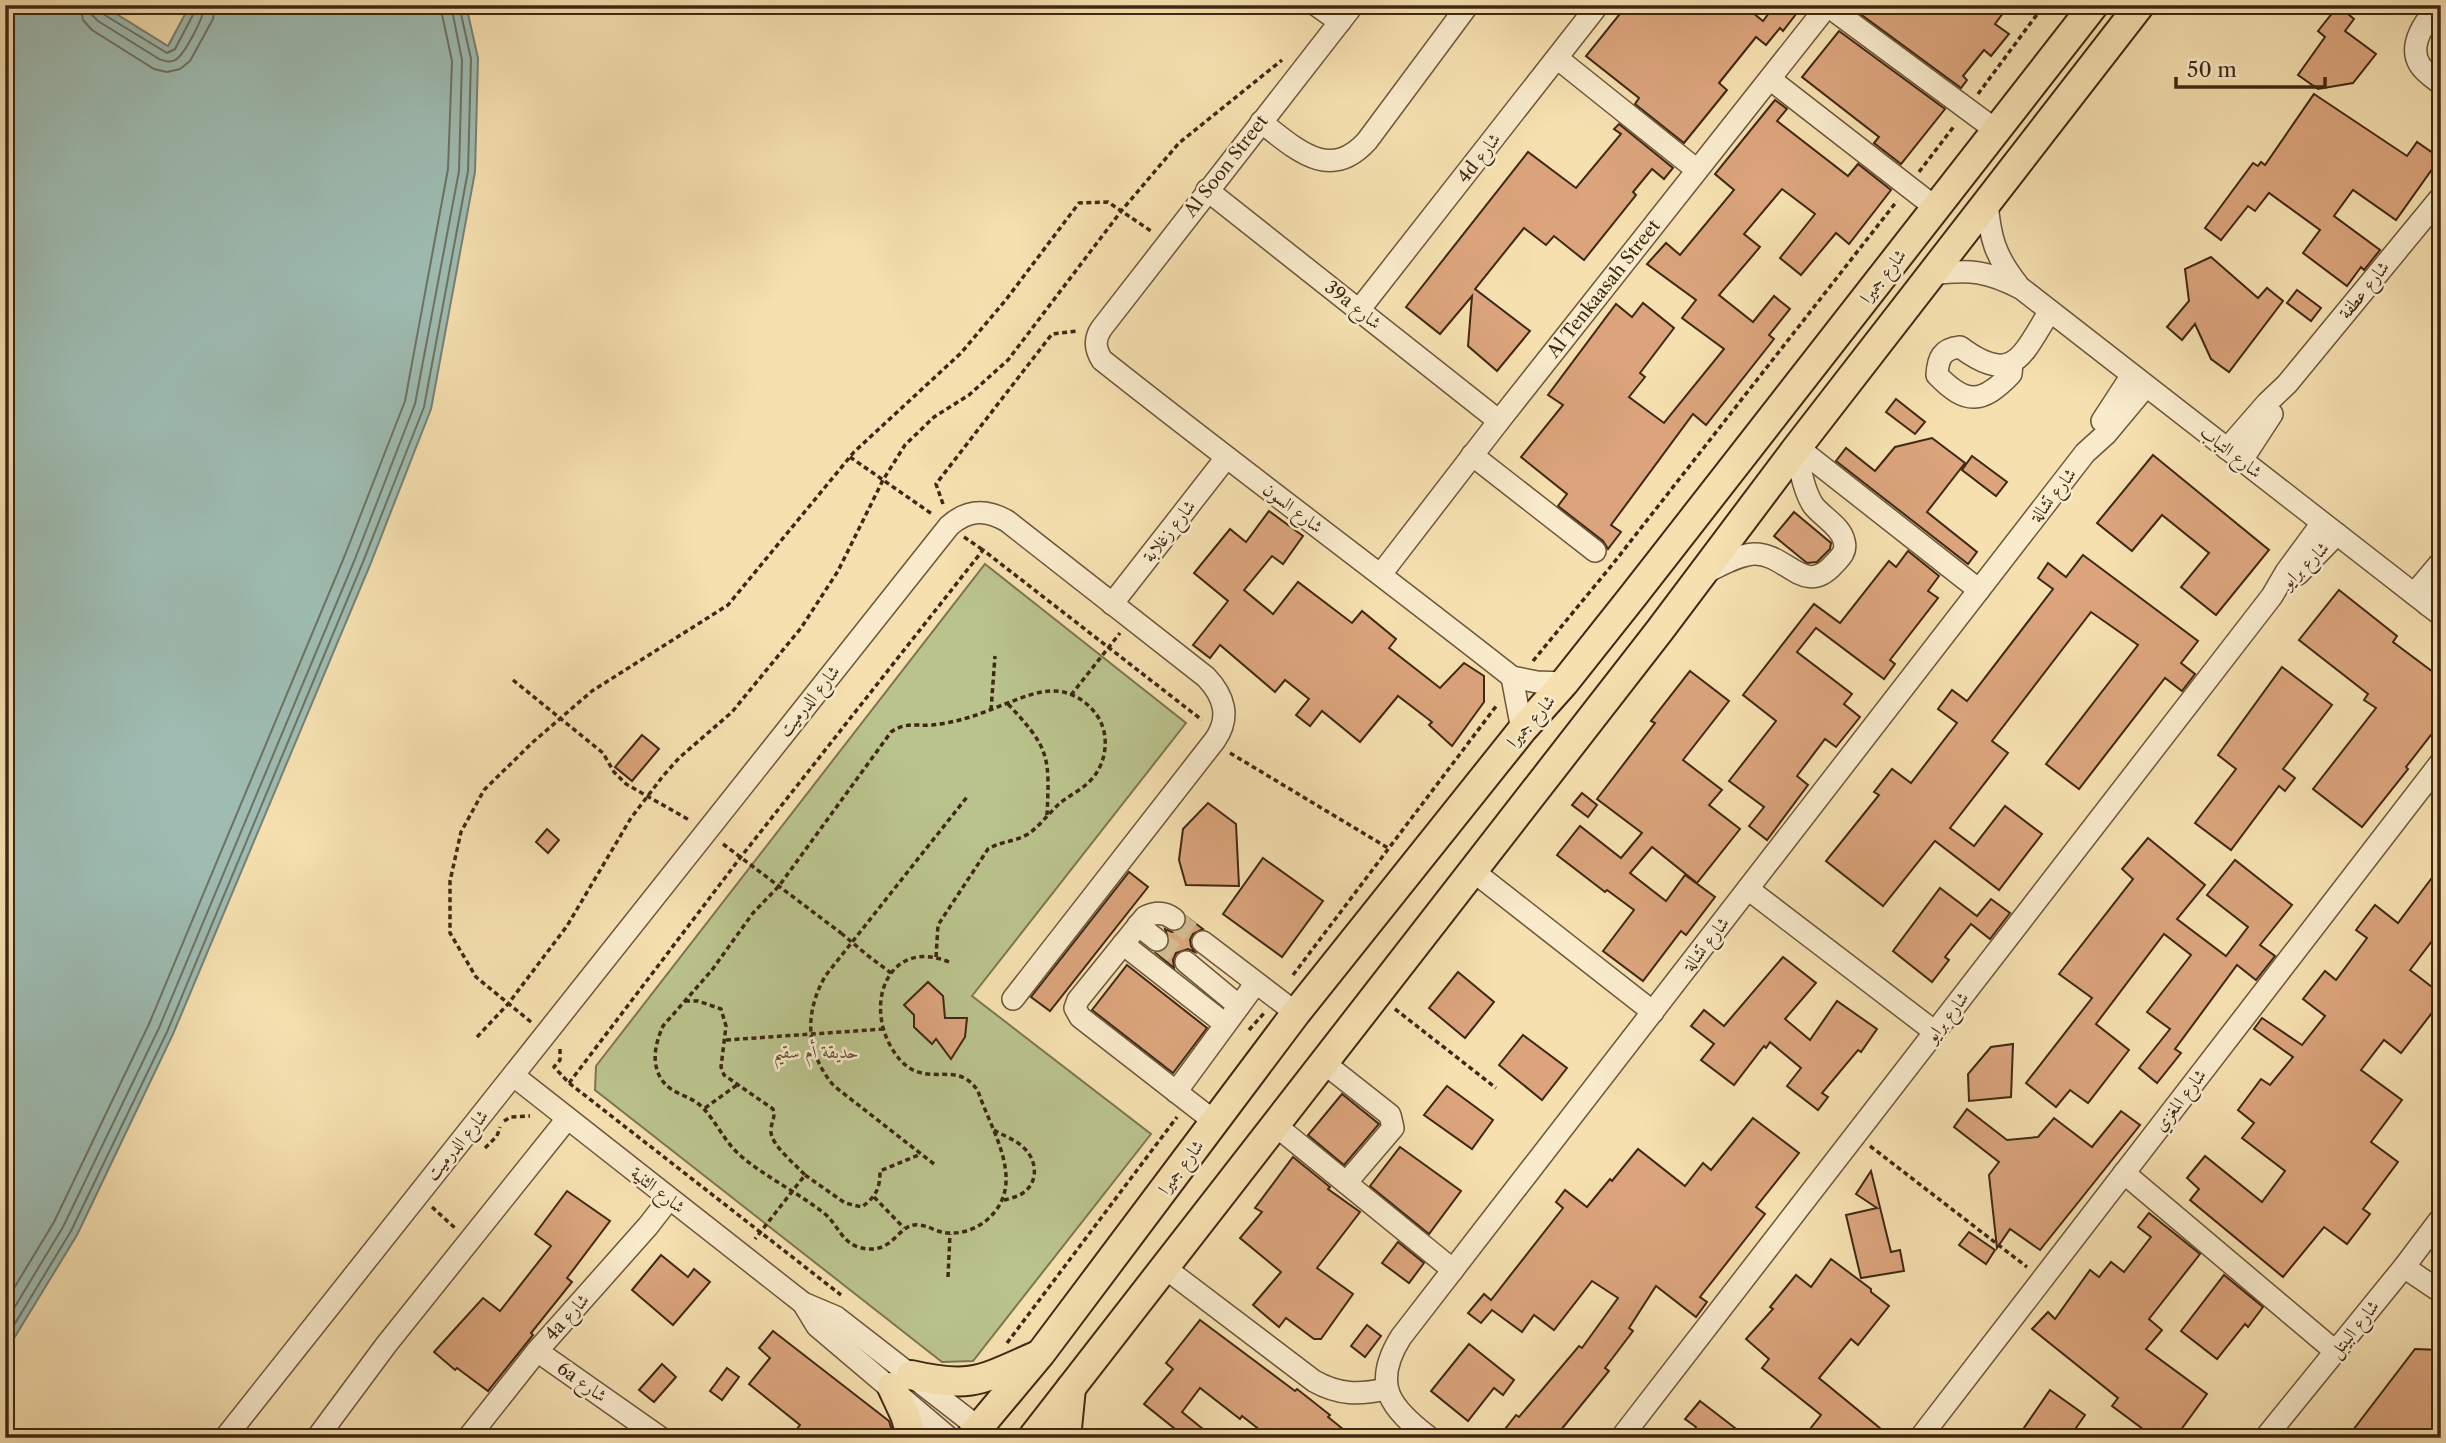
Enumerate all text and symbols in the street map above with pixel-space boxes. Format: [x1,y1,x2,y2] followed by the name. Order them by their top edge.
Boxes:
[2176,46,2325,90] scale bar
[2187,57,2237,82] text: 50 m
[1179,110,1273,222] street label: Al Soon Street
[1453,129,1508,190] street label: 4d شارع
[1542,215,1665,363] street label: Al Tenkaasah Street
[1855,244,1914,310] street label: شارع جميرا
[2334,257,2397,326] street label: شارع عطفة
[1318,276,1386,337] street label: 39a شارع
[2193,421,2266,486] street label: شارع التباب
[2024,463,2084,530] street label: شارع تشالة
[1256,478,1328,541] street label: شارع السون
[1138,495,1203,569] street label: شارع زغلابة
[2275,537,2336,597] street label: شارع برايو
[773,661,848,744] street label: شارع الدرميت
[1502,690,1563,755] street label: شارع جميرا
[1677,912,1737,979] street label: شارع تشالة
[1919,987,1977,1051] street label: شارع برايو
[773,1039,859,1070] park label: حديقة أم سقيم
[2149,1065,2214,1138] street label: شارع المغزي
[421,1105,496,1187] street label: شارع الدرميت
[1153,1135,1212,1201] street label: شارع جميرا
[624,1162,690,1221] street label: شارع الثنية
[540,1289,597,1348] street label: 4a شارع
[2324,1296,2387,1365] street label: شارع البيتل
[551,1357,611,1410] street label: 6a شارع

